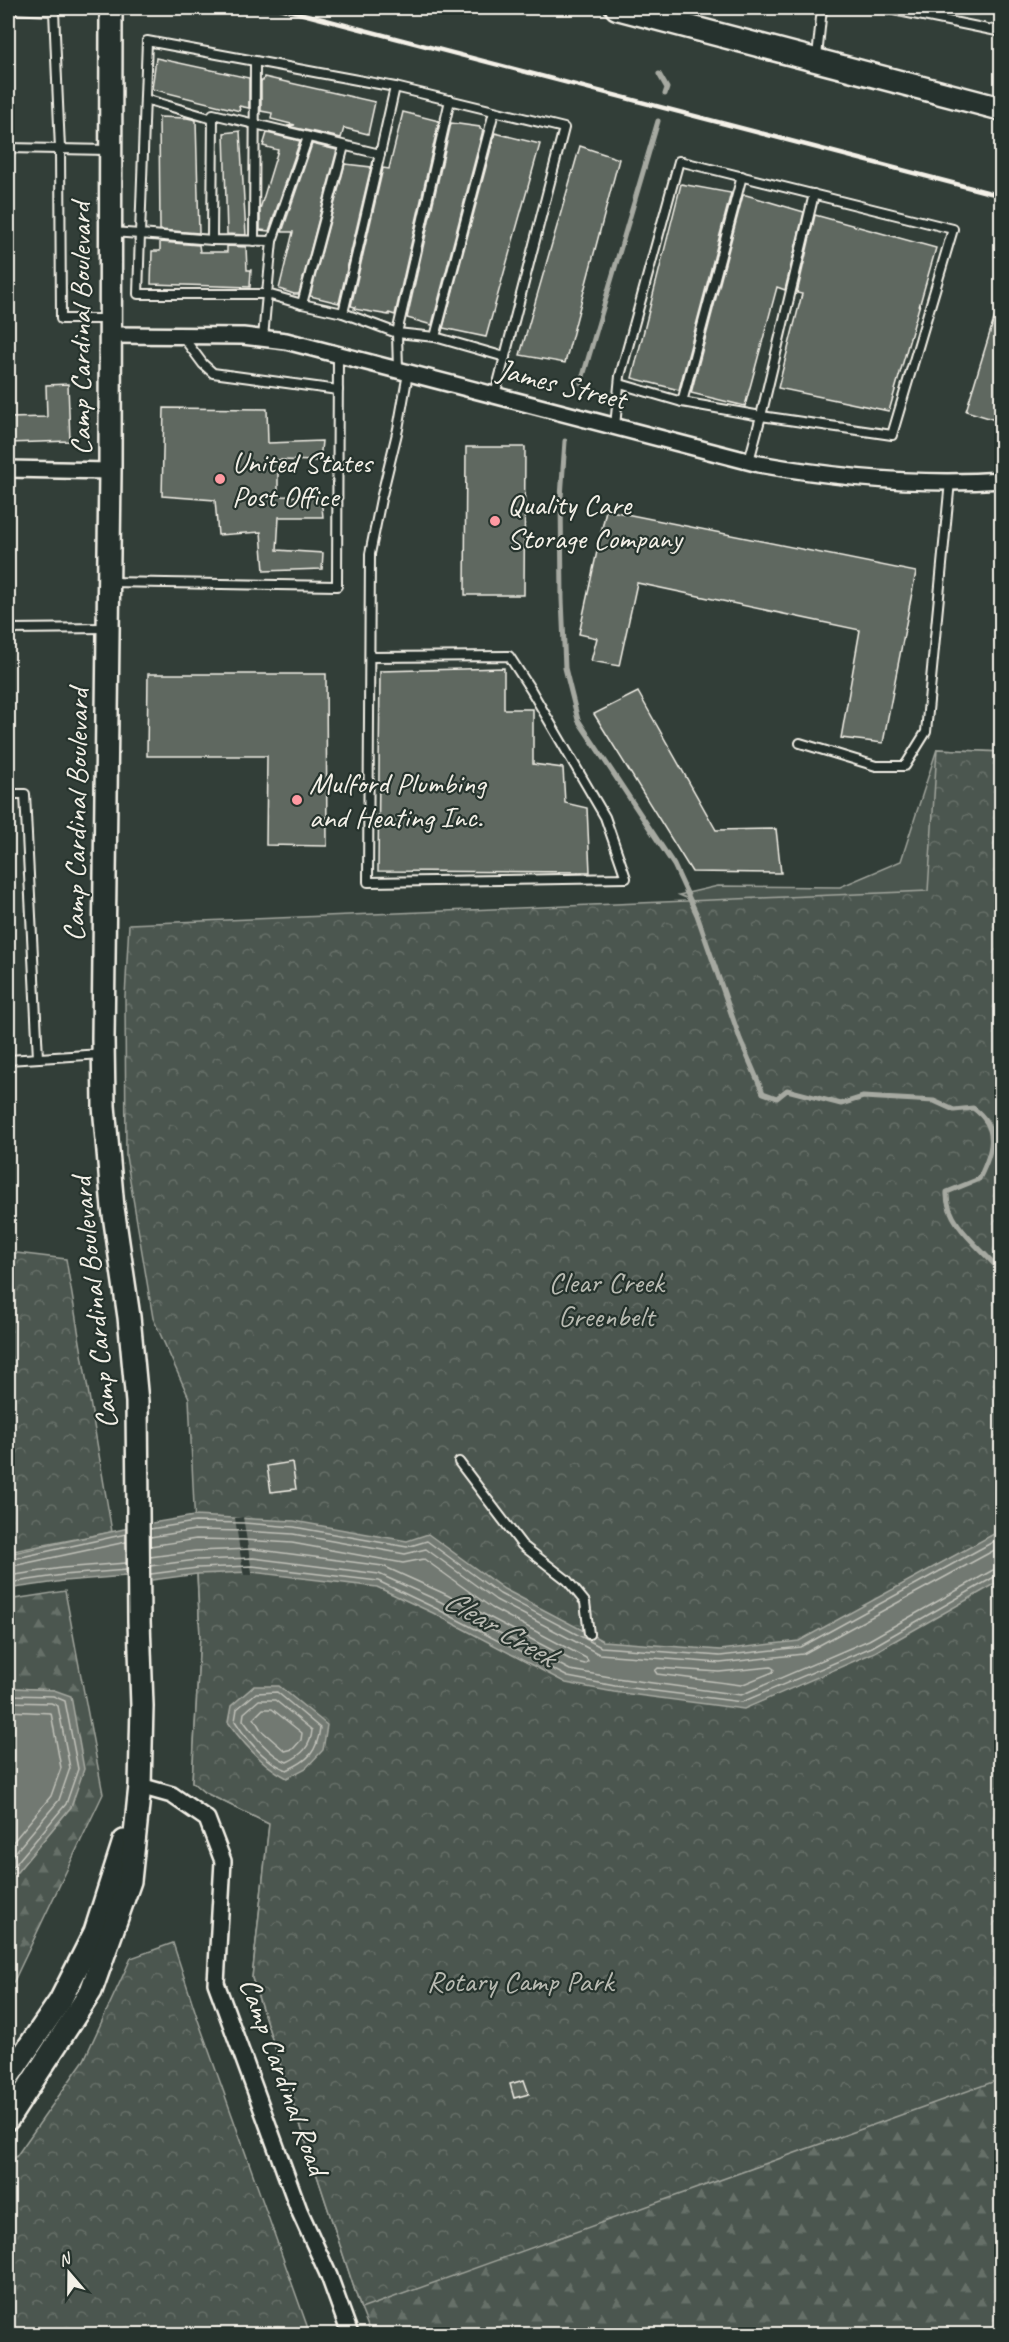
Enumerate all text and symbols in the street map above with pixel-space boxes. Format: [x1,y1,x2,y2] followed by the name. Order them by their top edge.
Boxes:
[61,198,99,455] street label: Camp Cardinal Boulevard
[492,349,633,419] street label: James Street
[232,443,374,515] place label: United States Post Office
[213,472,227,486] marker: United States Post Office
[507,485,685,557] place label: Quality Care Storage Company
[488,514,502,528] marker: Quality Care Storage Company
[55,684,97,942] street label: Camp Cardinal Boulevard
[309,764,488,836] place label: Mulford Plumbing and Heating Inc.
[290,793,304,807] marker: Mulford Plumbing and Heating Inc.
[61,1171,126,1431] street label: Camp Cardinal Boulevard
[549,1263,666,1335] park label: Clear Creek Greenbelt
[436,1579,568,1678] water label: Clear Creek
[427,1962,615,2000] park label: Rotary Camp Park
[231,1972,339,2184] street label: Camp Cardinal Road
[39,2243,99,2303] north arrow
[56,2248,75,2271] text: N

